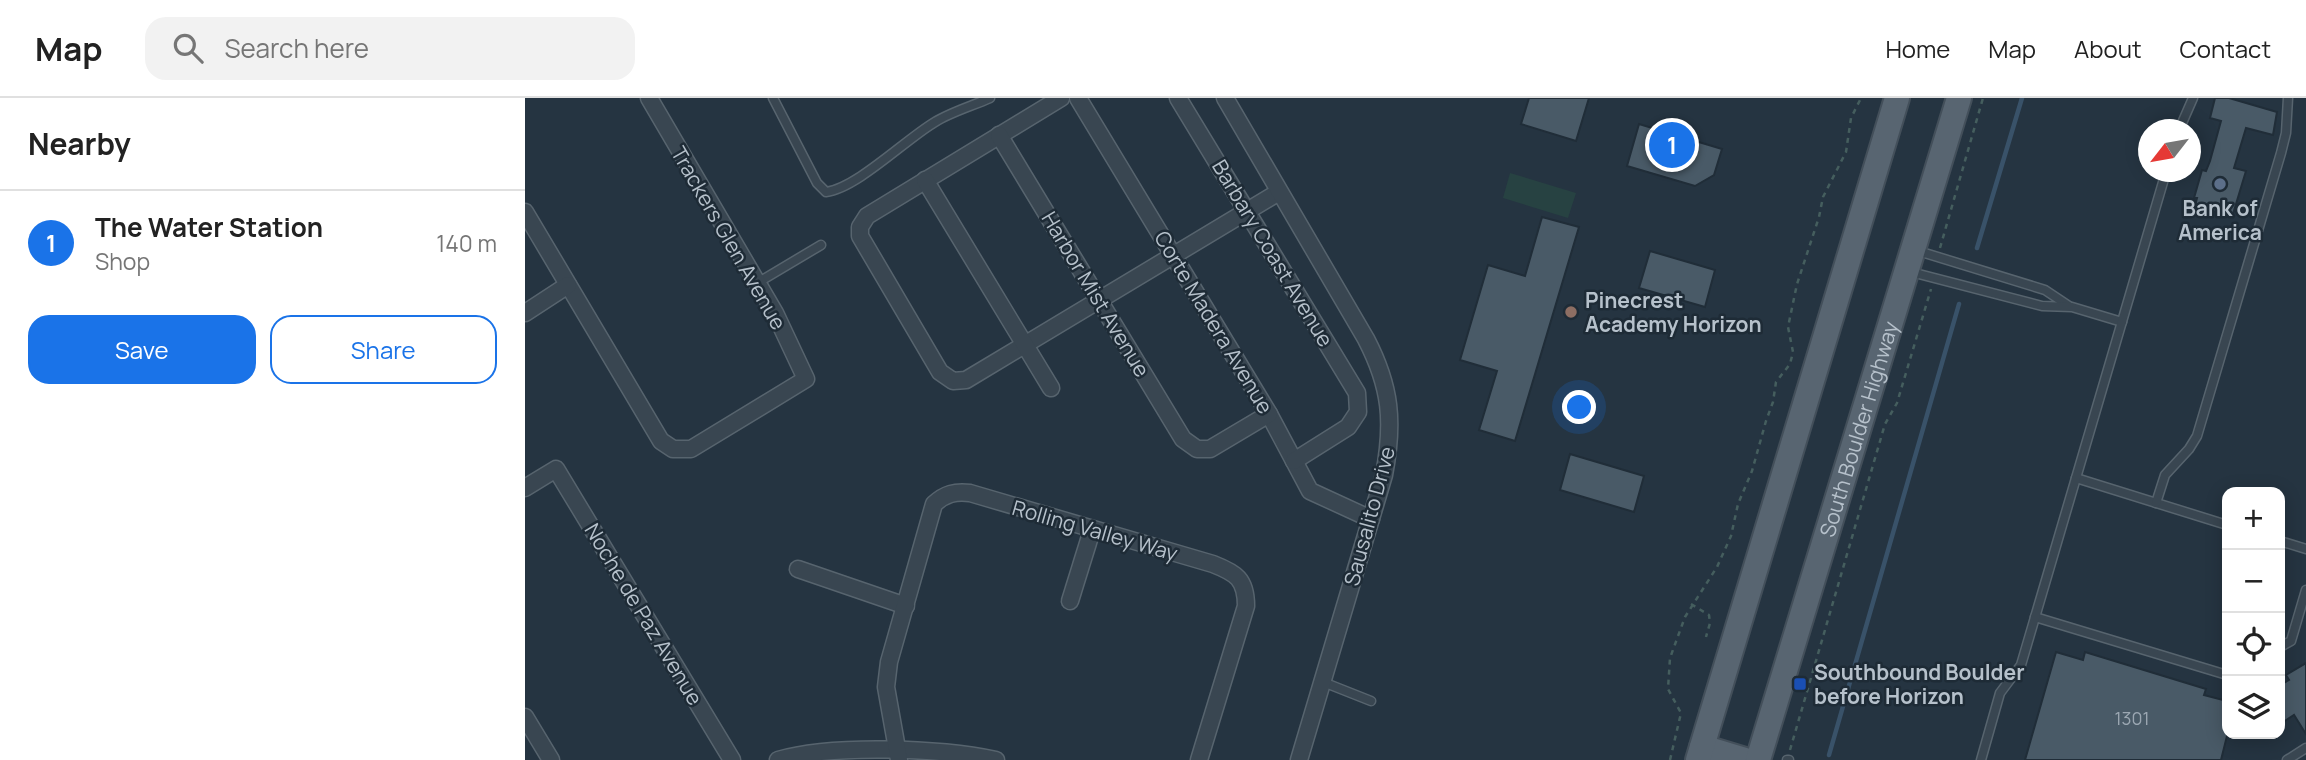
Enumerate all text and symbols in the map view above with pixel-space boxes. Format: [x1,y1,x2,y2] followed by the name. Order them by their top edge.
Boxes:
[145,17,635,80] search box
[35,26,103,71] text: Map
[169,29,207,67] icon: search
[225,30,369,66] text: Search here
[1885,32,1950,65] text: Home
[1988,32,2036,65] text: Map
[2074,32,2142,65] text: About
[2180,32,2271,65] text: Contact
[1649,119,1695,171] pin: 1
[2138,119,2201,182] north arrow
[28,123,131,164] text: Nearby
[665,141,793,335] street label: Trackers Glen Avenue
[1206,154,1340,352] street label: Barbary Coast Avenue
[2212,176,2228,192] marker: Bank of America
[2178,194,2262,246] place label: Bank of America
[1036,206,1156,382] street label: Harbor Mist Avenue
[95,209,323,245] text: The Water Station
[1148,225,1280,419] street label: Corte Madera Avenue
[46,227,56,259] text: 1
[436,227,497,259] text: 140 m
[95,245,150,277] text: Shop
[1585,286,1762,338] place label: Pinecrest Academy Horizon
[1563,304,1579,320] marker: Pinecrest Academy Horizon
[28,315,256,384] button: Save
[270,315,497,384] button: Share
[1813,318,1904,540] street label: South Boulder Highway
[1562,390,1596,424] your location
[1337,443,1401,589] street label: Sausalito Drive
[2222,487,2285,739] map controls
[2222,487,2285,550] button: +
[1009,493,1181,567] street label: Rolling Valley Way
[579,518,709,710] street label: Noche de Paz Avenue
[2222,550,2285,613] button: −
[2222,613,2285,676] button: locate
[1814,658,2025,710] place label: Southbound Boulder before Horizon
[1792,676,1808,692] marker: Southbound Boulder before Horizon
[2222,676,2285,739] button: layers
[2115,706,2149,730] house number: 1301

